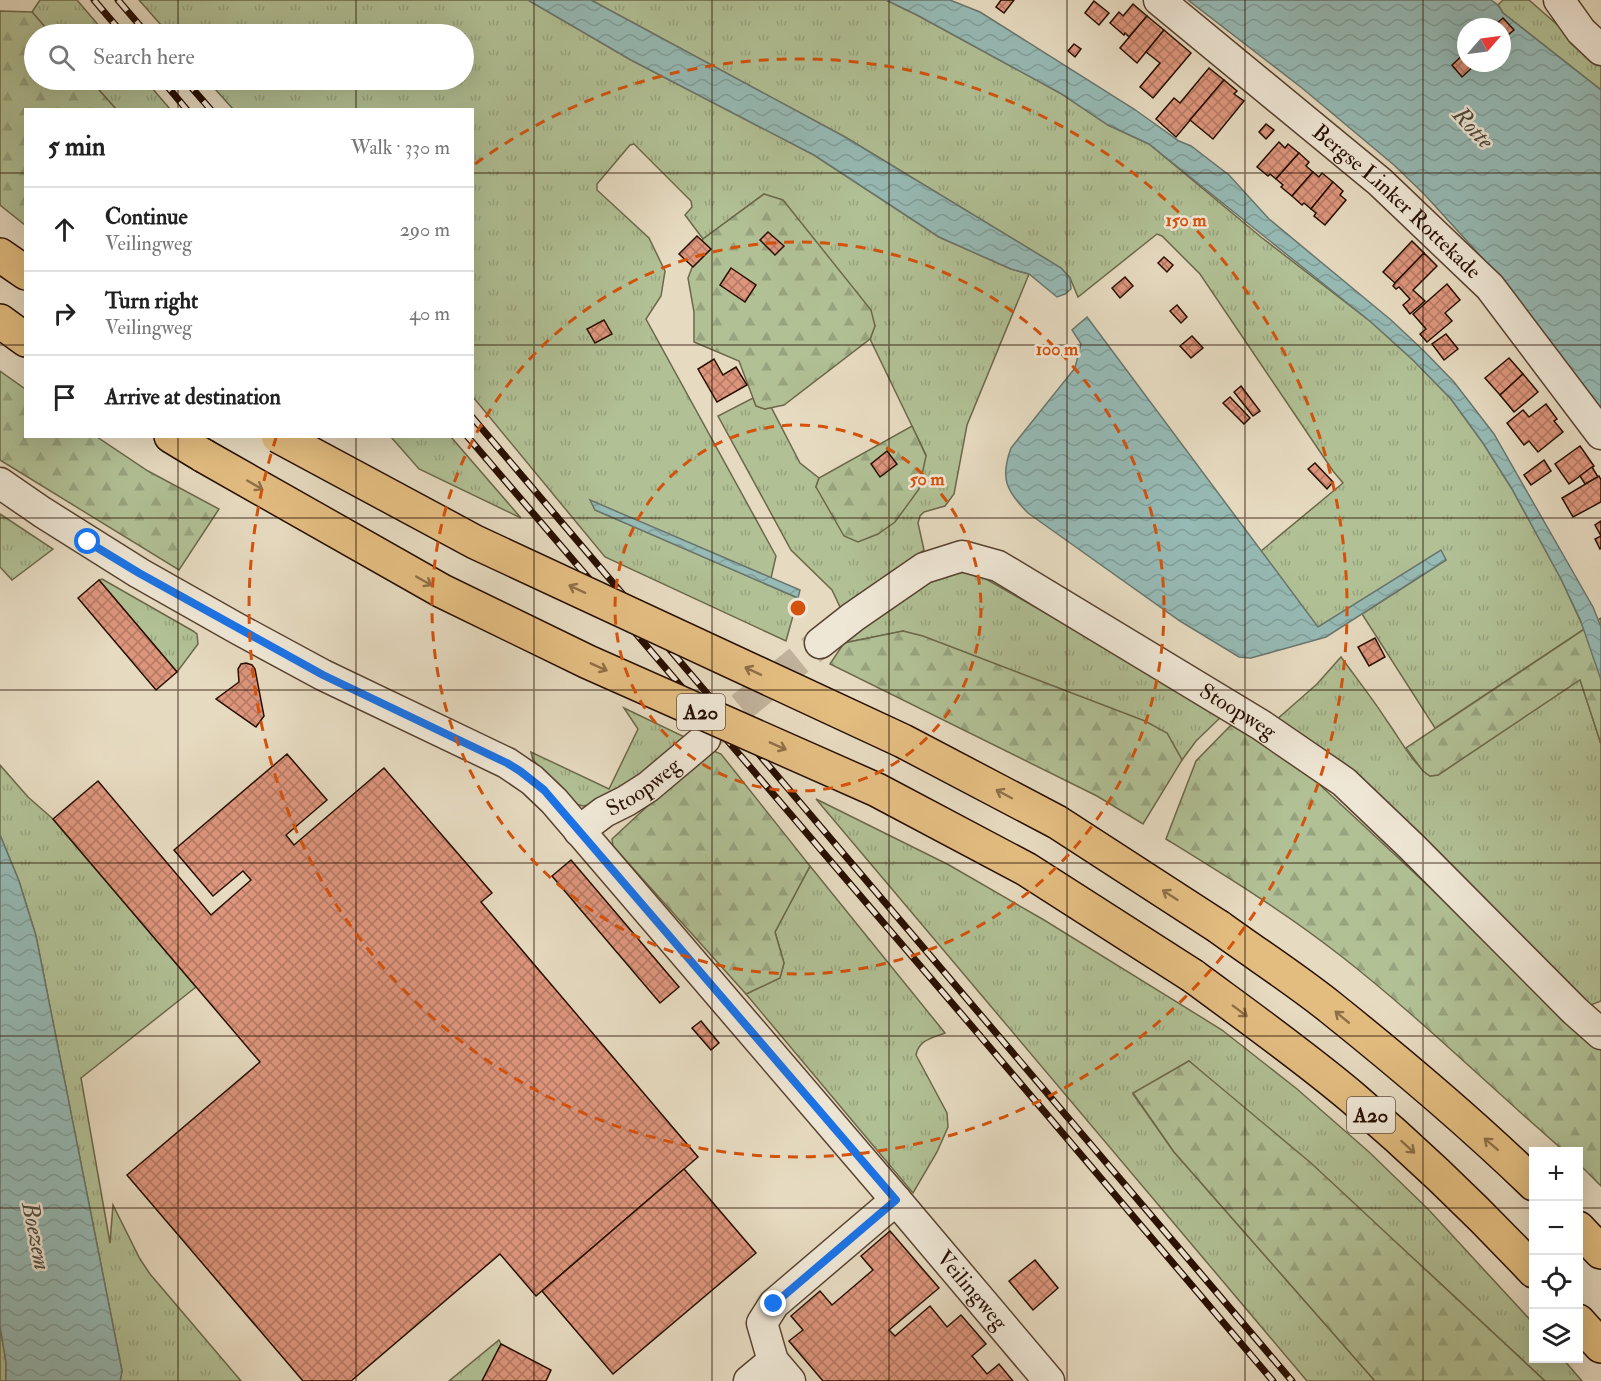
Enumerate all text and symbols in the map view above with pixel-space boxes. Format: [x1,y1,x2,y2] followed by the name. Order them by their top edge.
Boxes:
[1457,18,1511,72] north arrow
[24,24,474,90] search box
[45,41,78,74] icon: search
[93,43,195,71] text: Search here
[1445,99,1501,157] water label: Rotte
[1307,118,1487,285] street label: Bergse Linker Rottekade
[48,131,105,163] text: 5 min
[351,135,450,160] text: Walk · 330 m
[105,203,188,231] text: Continue
[1165,209,1208,232] text: 150 m
[48,213,81,246] icon: ahead
[400,217,450,242] text: 290 m
[105,231,192,256] text: Veilingweg
[105,287,198,315] text: Turn right
[48,297,81,330] icon: right
[409,301,450,326] text: 40 m
[105,315,192,340] text: Veilingweg
[1036,338,1079,361] text: 100 m
[48,381,81,414] icon: arrive
[105,383,281,411] text: Arrive at destination
[910,468,945,491] text: 50 m
[246,479,263,491] one-way arrow
[74,528,100,554] route start
[416,576,433,588] one-way arrow
[568,583,586,594] one-way arrow
[788,598,808,618] centre of rings
[590,662,608,673] one-way arrow
[745,665,763,677] one-way arrow
[1194,677,1283,746] street label: Stoopweg
[677,694,725,730] road number: A20
[768,741,786,752] one-way arrow
[601,751,687,823] street label: Stoopweg
[996,788,1013,800] one-way arrow
[1162,889,1179,901] one-way arrow
[1232,1005,1248,1018] one-way arrow
[1334,1011,1350,1024] one-way arrow
[1347,1097,1395,1133] road number: A20
[1484,1137,1499,1151] one-way arrow
[1400,1140,1415,1154] one-way arrow
[1529,1147,1583,1363] map controls
[1529,1147,1583,1201] button: +
[14,1198,58,1273] water label: Boezem
[1529,1201,1583,1255] button: −
[930,1244,1015,1337] street label: Veilingweg
[1529,1255,1583,1309] button: locate
[760,1290,786,1316] route end
[1529,1309,1583,1363] button: layers

